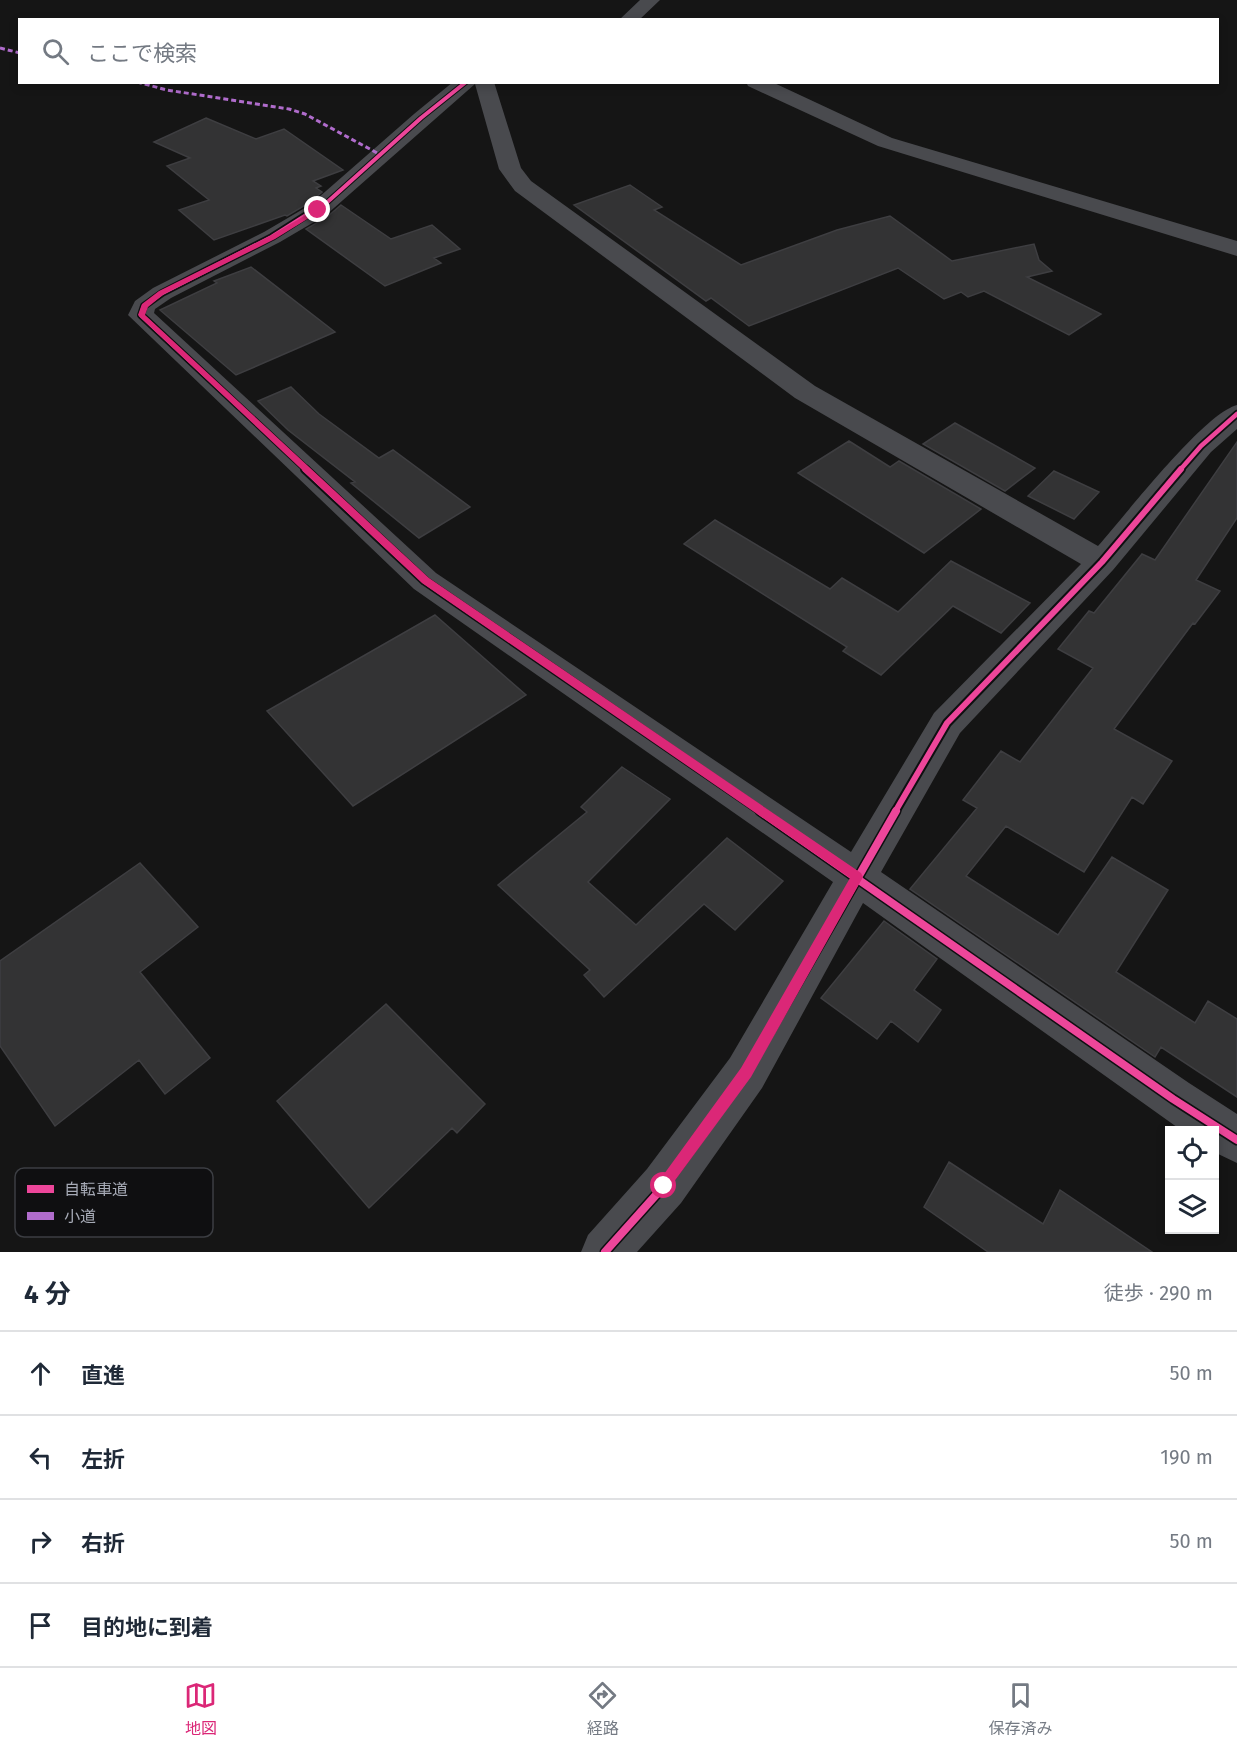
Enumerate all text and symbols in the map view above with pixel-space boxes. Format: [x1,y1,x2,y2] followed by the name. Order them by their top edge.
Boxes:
[18,18,1219,84] search box
[39,35,72,68] icon: search
[87,40,197,67] text: ここで検索
[304,196,330,222] route end
[1165,1126,1219,1234] map controls
[1165,1126,1219,1180] button: locate
[15,1168,213,1237] legend
[650,1172,676,1198] route start
[64,1180,128,1199] text: 自転車道
[1165,1180,1219,1234] button: layers
[64,1207,96,1226] text: 小道
[24,1279,71,1310] text: 4 分
[1104,1281,1213,1305] text: 徒歩 · 290 m
[24,1357,57,1390] icon: ahead
[1169,1361,1213,1385] text: 50 m
[81,1362,125,1389] text: 直進
[24,1441,57,1474] icon: left
[1160,1445,1213,1469] text: 190 m
[81,1446,125,1473] text: 左折
[24,1525,57,1558] icon: right
[1169,1529,1213,1553] text: 50 m
[81,1530,125,1557] text: 右折
[24,1609,57,1642] icon: arrive
[81,1614,213,1641] text: 目的地に到着
[184,1679,217,1739] tab: 地図
[586,1679,619,1739] tab: 経路
[988,1679,1052,1739] tab: 保存済み

